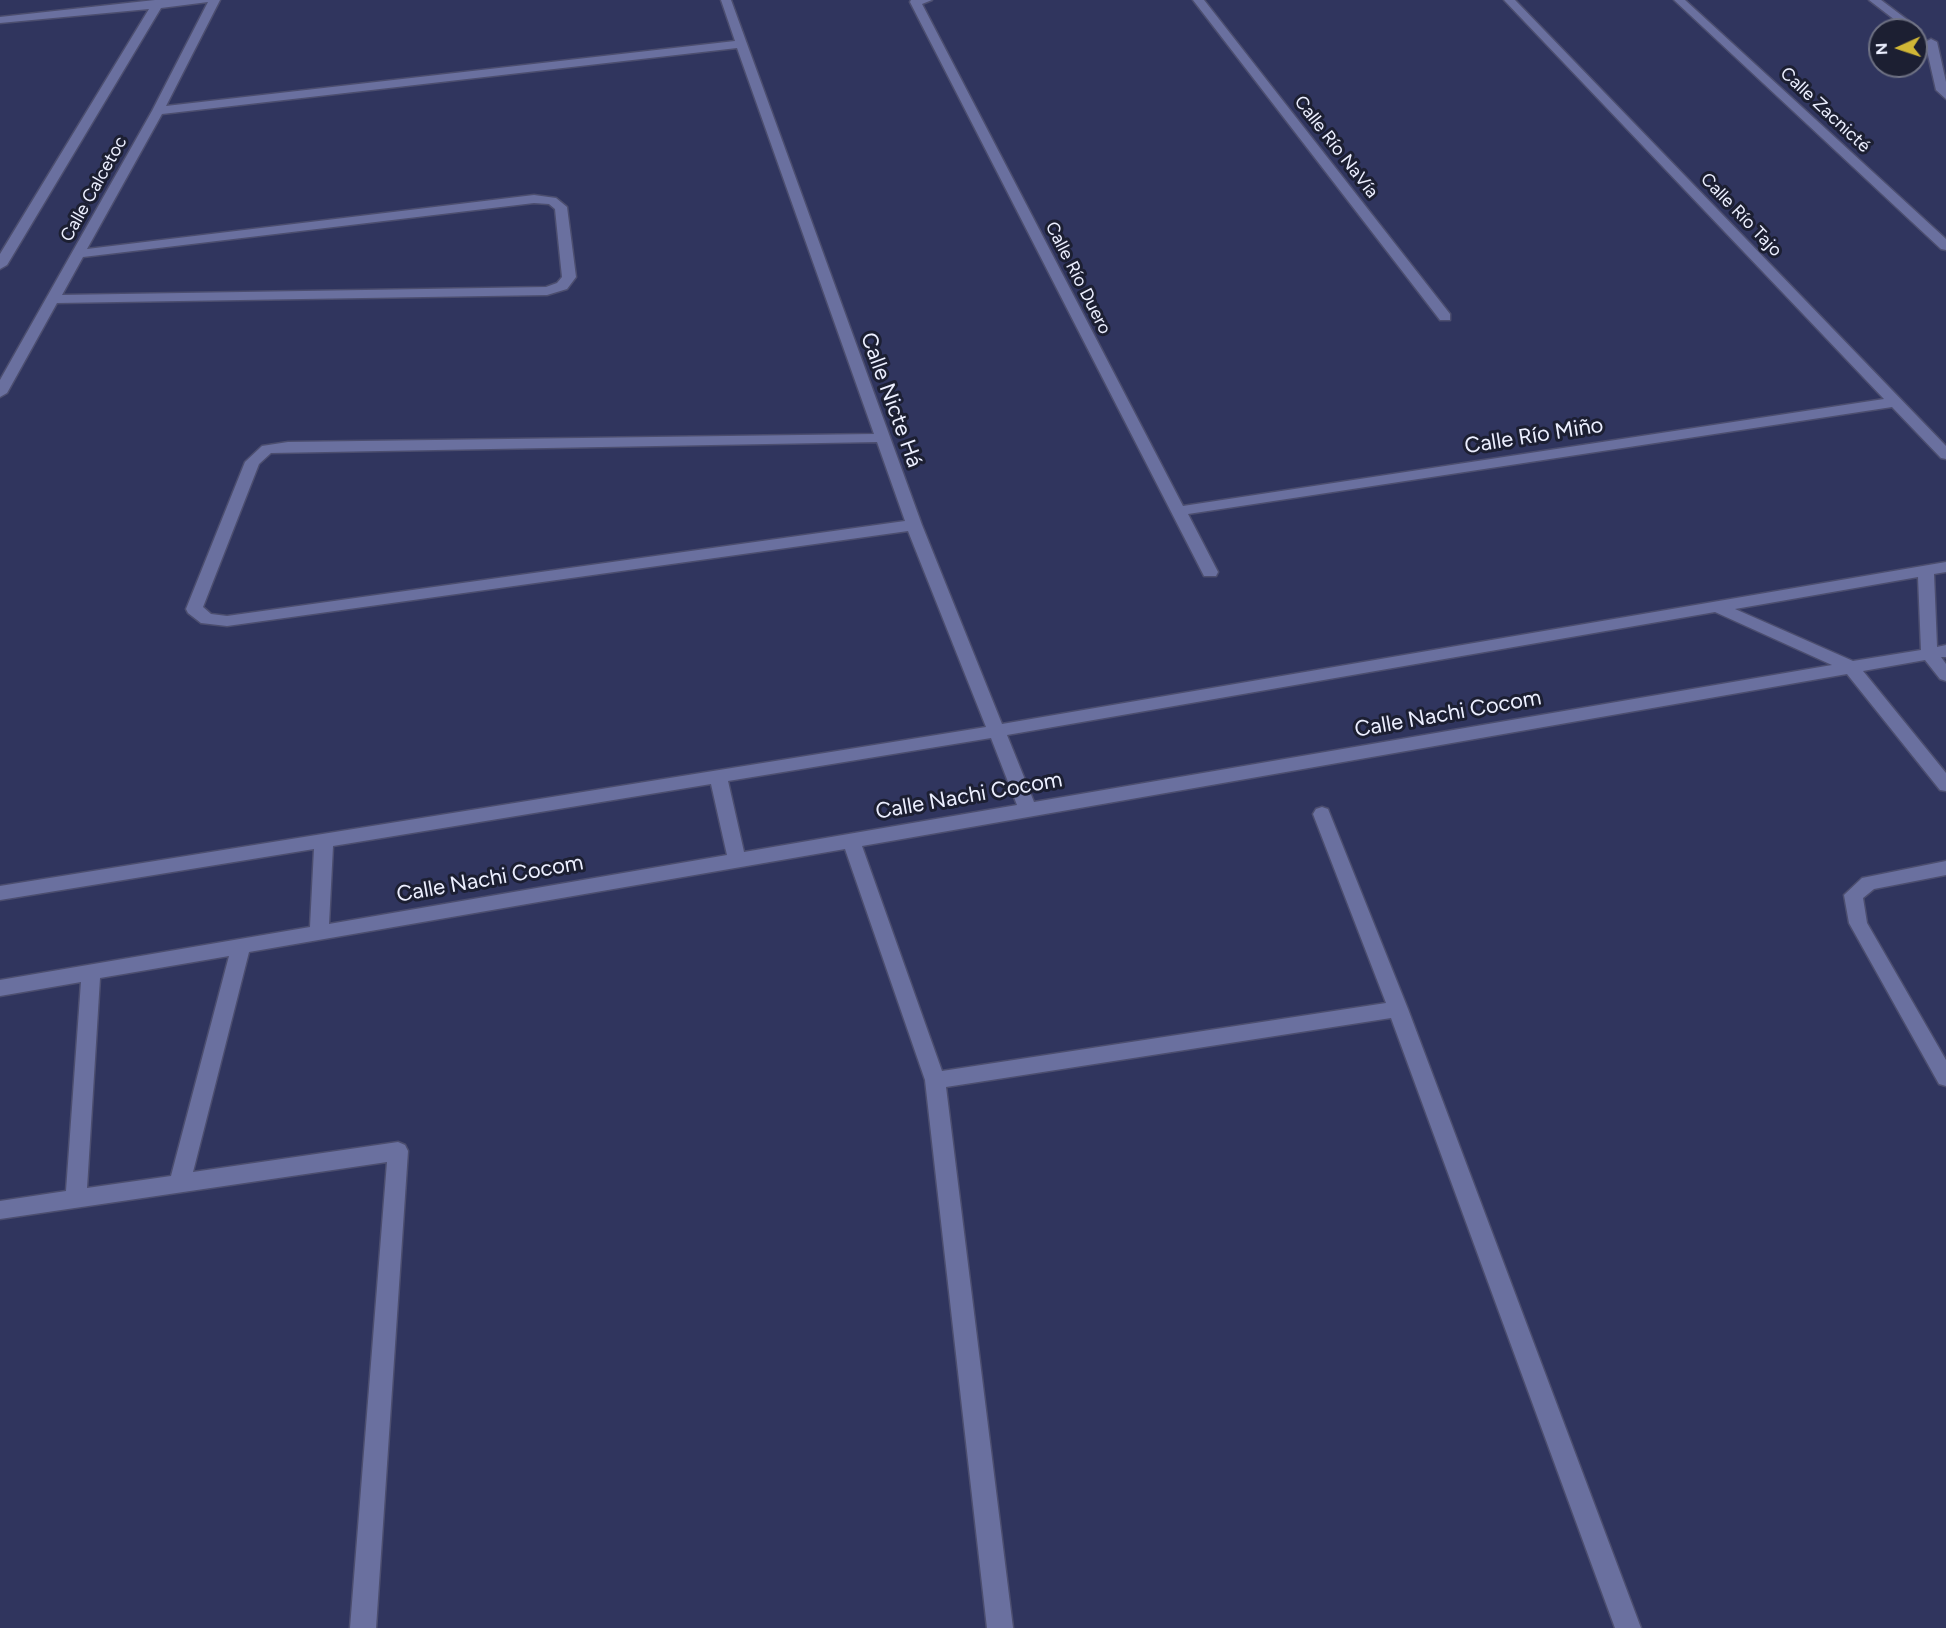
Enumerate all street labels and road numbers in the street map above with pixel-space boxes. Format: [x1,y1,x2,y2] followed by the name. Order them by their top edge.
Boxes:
[1775,63,1875,157] street label: Calle Zacnicté
[1289,92,1383,202] street label: Calle Río NaVía
[56,133,132,245] street label: Calle Calcetoc
[1696,169,1786,261] street label: Calle Río Tajo
[1040,218,1116,338] street label: Calle Río Duero
[854,329,928,471] street label: Calle Nicte Há
[1463,412,1605,460] street label: Calle Río Miño
[1353,685,1543,743] street label: Calle Nachi Cocom
[874,767,1064,825] street label: Calle Nachi Cocom
[395,850,585,908] street label: Calle Nachi Cocom

